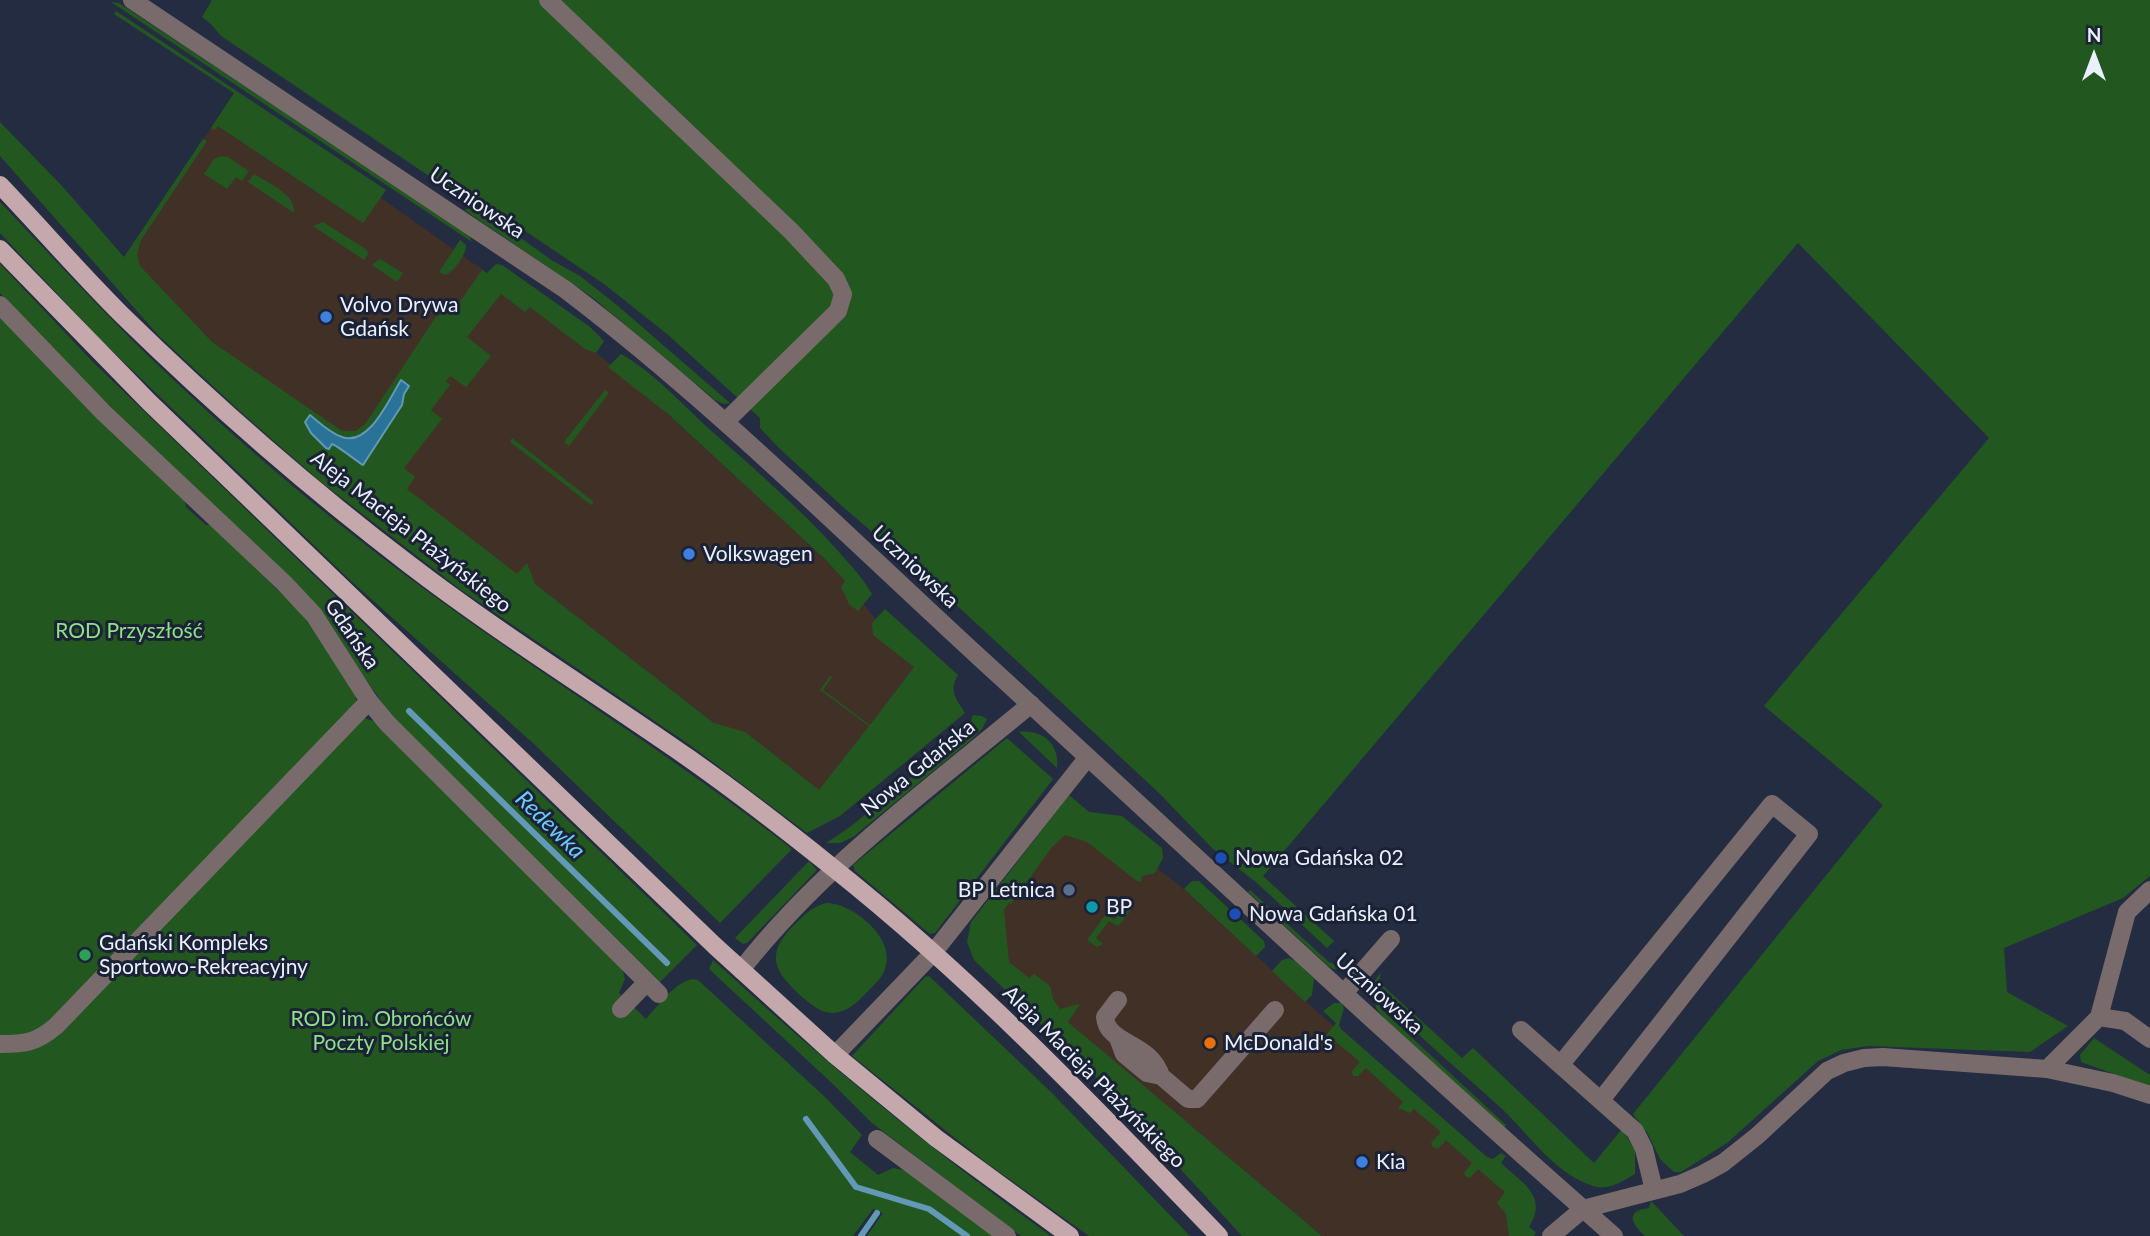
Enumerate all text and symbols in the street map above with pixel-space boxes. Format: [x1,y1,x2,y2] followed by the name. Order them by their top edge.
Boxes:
[2059,21,2129,91] north arrow
[2087,23,2101,46] text: N
[424,162,530,244] street label: Uczniowska
[340,292,458,342] place label: Volvo Drywa Gdańsk
[318,309,334,325] marker: Volvo Drywa Gdańsk
[306,446,516,618] street label: Aleja Macieja Płażyńskiego
[866,520,964,614] street label: Uczniowska
[703,541,813,567] place label: Volkswagen
[681,546,697,562] marker: Volkswagen
[319,594,385,674] street label: Gdańska
[55,618,203,644] park label: ROD Przyszłość
[856,714,980,822] street label: Nowa Gdańska
[510,785,590,865] water label: Redewka
[1235,845,1404,871] place label: Nowa Gdańska 02
[1213,850,1229,866] marker: Nowa Gdańska 02
[958,877,1055,903] place label: BP Letnica
[1061,882,1077,898] marker: BP Letnica
[1106,894,1132,920] place label: BP
[1084,899,1100,915] marker: BP
[1249,901,1418,927] place label: Nowa Gdańska 01
[1227,906,1243,922] marker: Nowa Gdańska 01
[99,930,308,980] place label: Gdański Kompleks Sportowo-Rekreacyjny
[77,947,93,963] marker: Gdański Kompleks Sportowo-Rekreacyjny
[1330,948,1428,1040] street label: Uczniowska
[997,980,1191,1174] street label: Aleja Macieja Płażyńskiego
[290,1006,472,1056] park label: ROD im. Obrońców Poczty Polskiej
[1224,1030,1333,1056] place label: McDonald's
[1202,1035,1218,1051] marker: McDonald's
[1376,1149,1405,1175] place label: Kia
[1354,1154,1370,1170] marker: Kia

